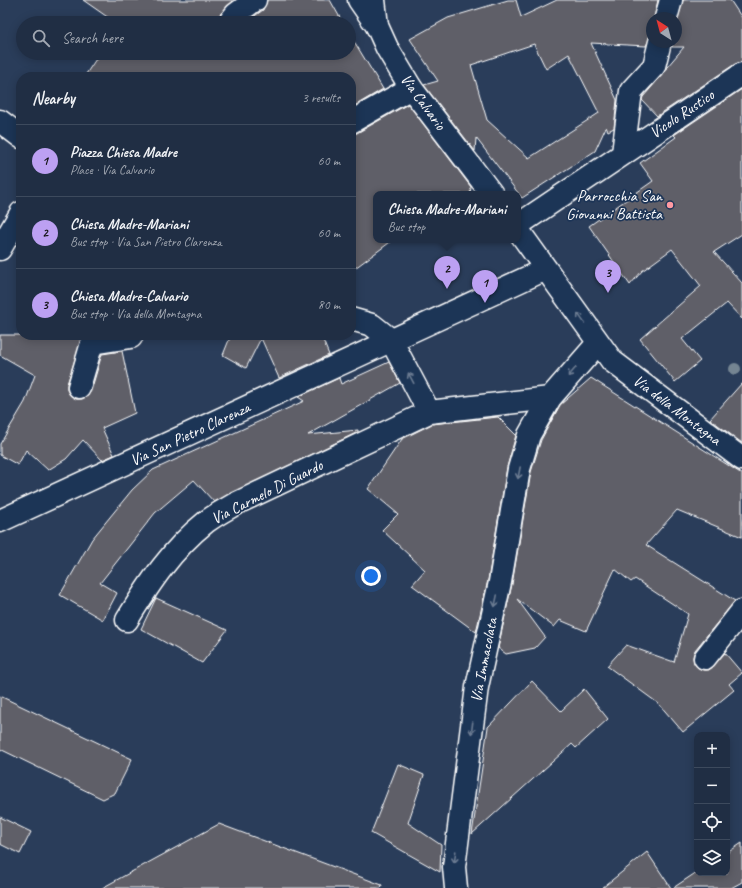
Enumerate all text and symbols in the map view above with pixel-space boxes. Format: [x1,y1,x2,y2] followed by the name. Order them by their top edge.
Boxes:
[646,12,682,48] north arrow
[16,16,356,60] search box
[30,27,52,49] icon: search
[62,29,123,48] text: Search here
[396,70,451,135] street label: Via Calvario
[646,84,719,143] street label: Vicolo Rustico
[32,88,75,109] text: Nearby
[302,90,340,106] text: 3 results
[70,143,177,162] text: Piazza Chiesa Madre
[42,153,48,169] text: 1
[318,153,340,169] text: 60 m
[70,162,154,178] text: Place · Via Calvario
[566,186,663,224] place label: Parrocchia San Giovanni Battista
[373,191,521,243] popup
[388,200,506,219] text: Chiesa Madre-Mariani
[665,200,675,210] marker: Parrocchia San Giovanni Battista
[70,215,188,234] text: Chiesa Madre-Mariani
[388,219,425,235] text: Bus stop
[42,225,48,241] text: 2
[318,225,340,241] text: 60 m
[70,234,222,250] text: Bus stop · Via San Pietro Clarenza
[434,256,460,289] pin: 2
[595,260,621,293] pin: 3
[472,270,498,303] pin: 1
[70,287,188,306] text: Chiesa Madre-Calvario
[42,297,48,313] text: 3
[318,297,340,313] text: 80 m
[70,306,201,322] text: Bus stop · Via della Montagna
[577,313,585,324] one-way arrow
[567,367,577,377] one-way arrow
[629,370,726,450] street label: Via della Montagna
[407,372,414,384] one-way arrow
[127,397,254,471] street label: Via San Pietro Clarenza
[208,455,327,529] street label: Via Carmelo Di Guardo
[514,466,522,479] one-way arrow
[361,566,381,586] your location
[491,594,499,607] one-way arrow
[466,615,502,704] street label: Via Immacolata
[468,721,476,734] one-way arrow
[694,732,730,876] map controls
[694,732,730,768] button: +
[694,768,730,804] button: −
[694,804,730,840] button: locate
[694,840,730,876] button: layers
[451,850,459,863] one-way arrow

